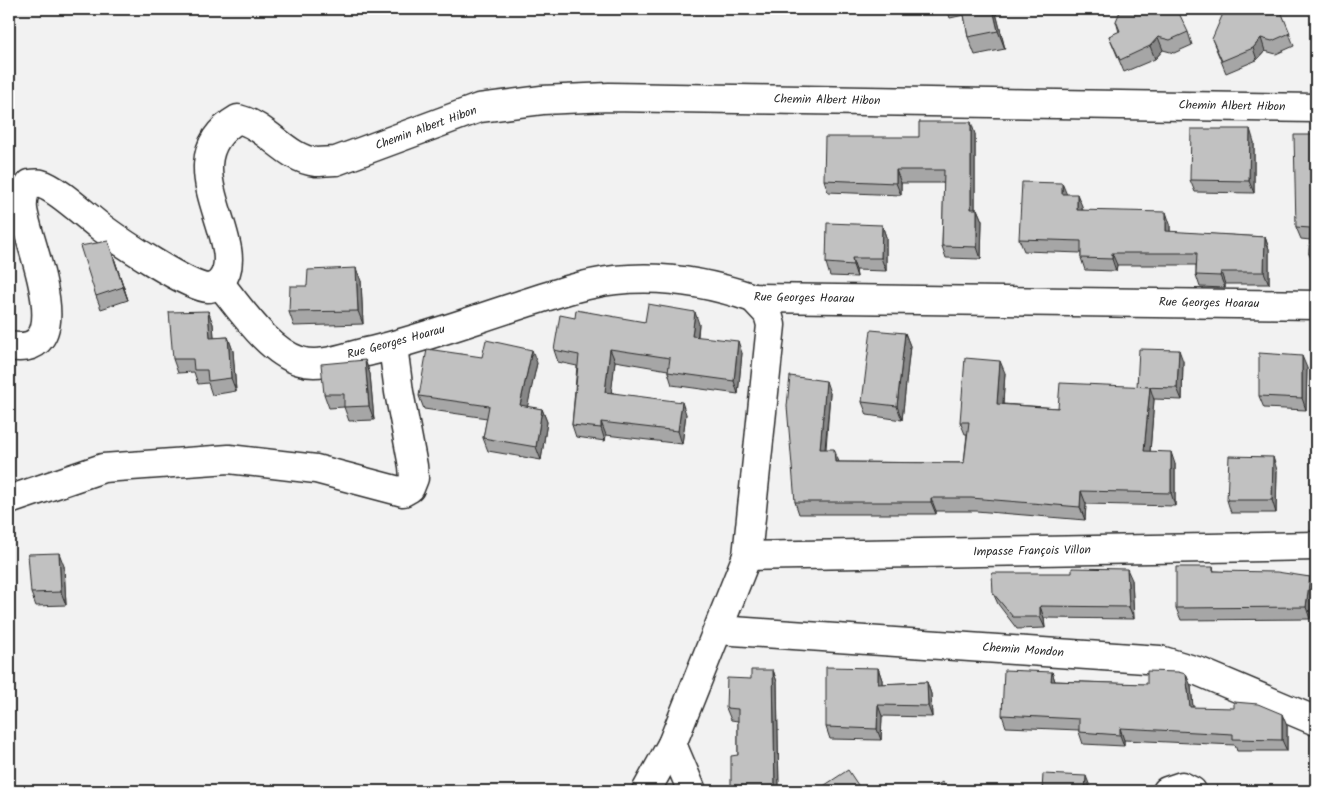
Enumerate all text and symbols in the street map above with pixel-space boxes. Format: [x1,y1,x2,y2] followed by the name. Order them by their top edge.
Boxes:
[773,90,881,110] street label: Chemin Albert Hibon
[1178,96,1286,116] street label: Chemin Albert Hibon
[372,101,480,155] street label: Chemin Albert Hibon
[754,288,855,308] street label: Rue Georges Hoarau
[1159,293,1260,313] street label: Rue Georges Hoarau
[345,320,447,364] street label: Rue Georges Hoarau
[973,540,1091,562] street label: Impasse François Villon
[982,638,1064,662] street label: Chemin Mondon

